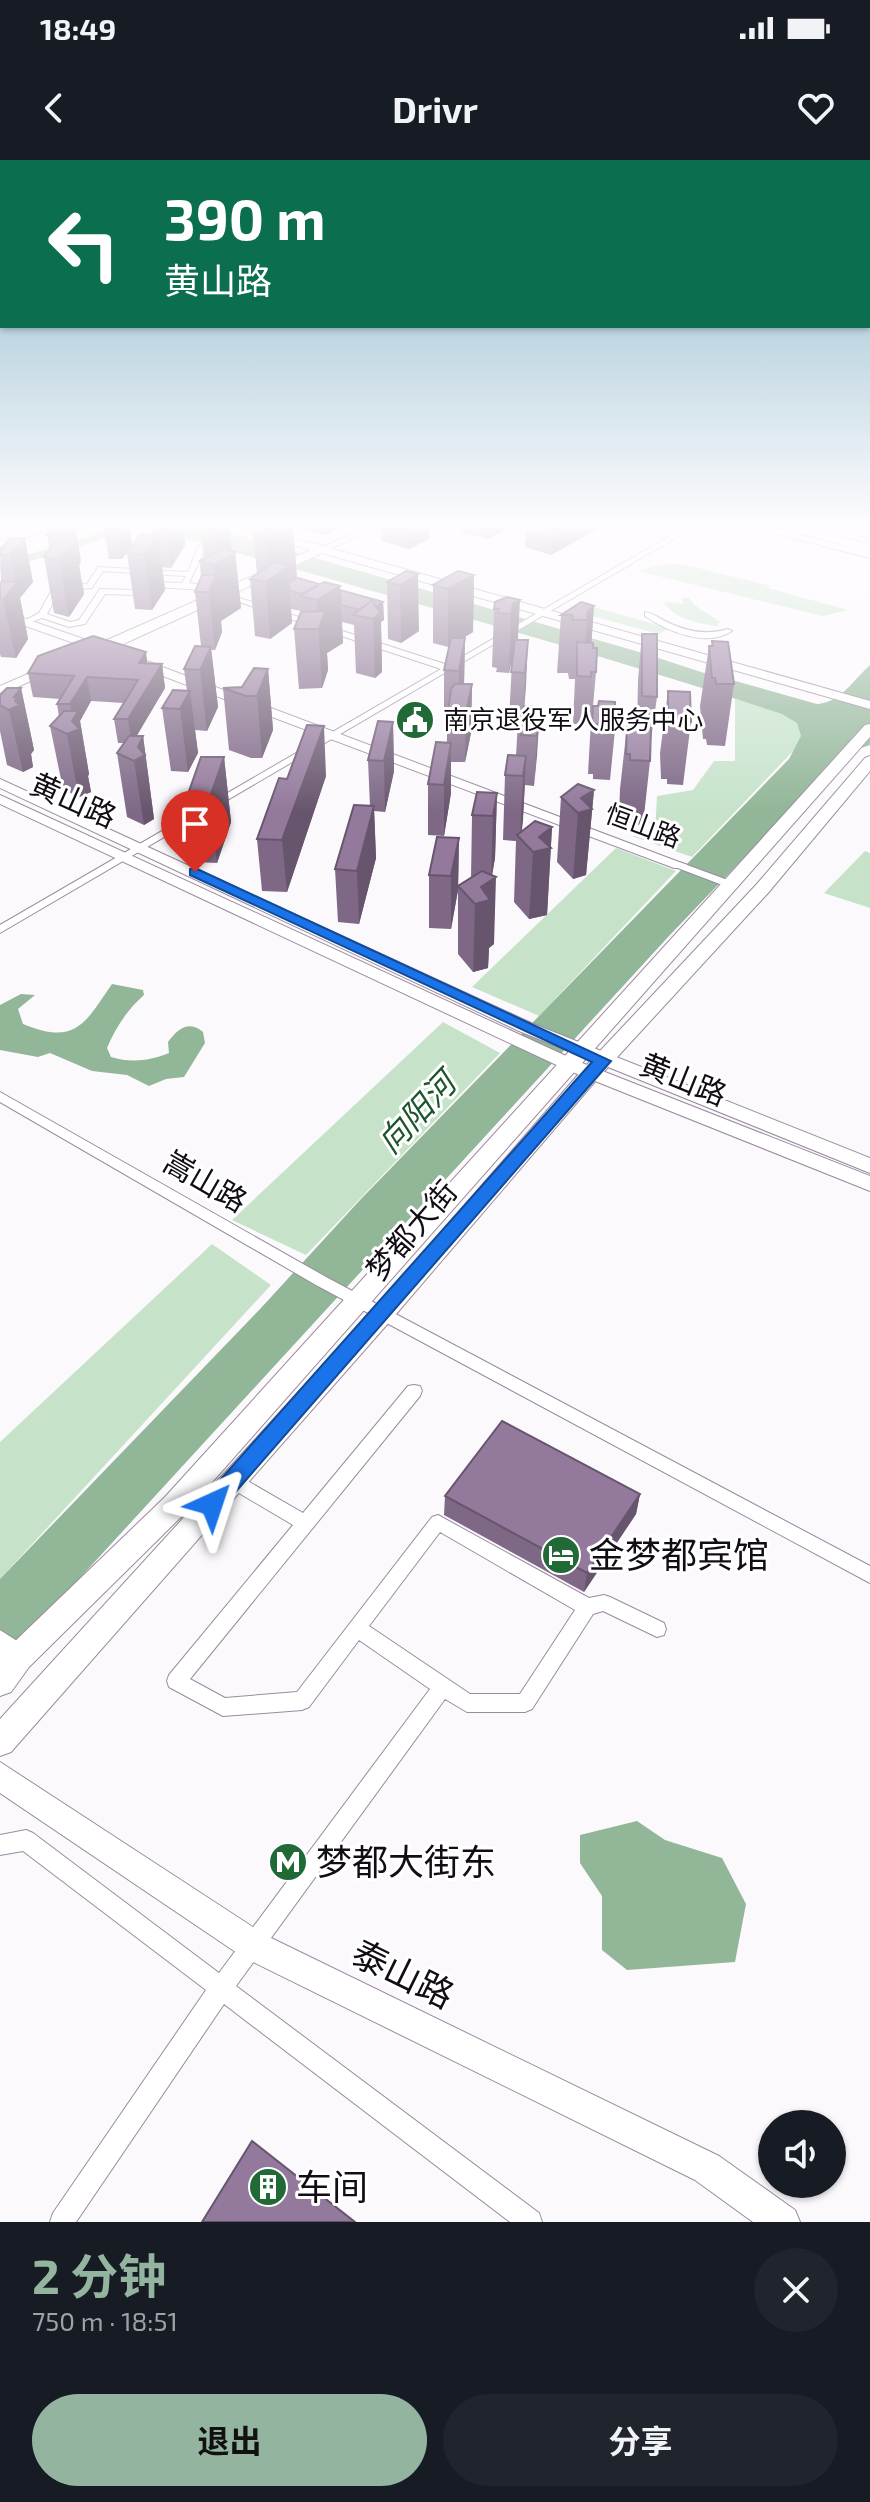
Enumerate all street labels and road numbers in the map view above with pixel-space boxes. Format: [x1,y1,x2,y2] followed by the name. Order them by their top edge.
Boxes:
[25,764,122,834] street label: 黄山路
[602,797,685,852] street label: 恒山路
[635,1045,732,1112] street label: 黄山路
[158,1142,254,1218] street label: 嵩山路
[358,1173,463,1287] street label: 梦都大街
[346,1930,462,2016] street label: 泰山路

